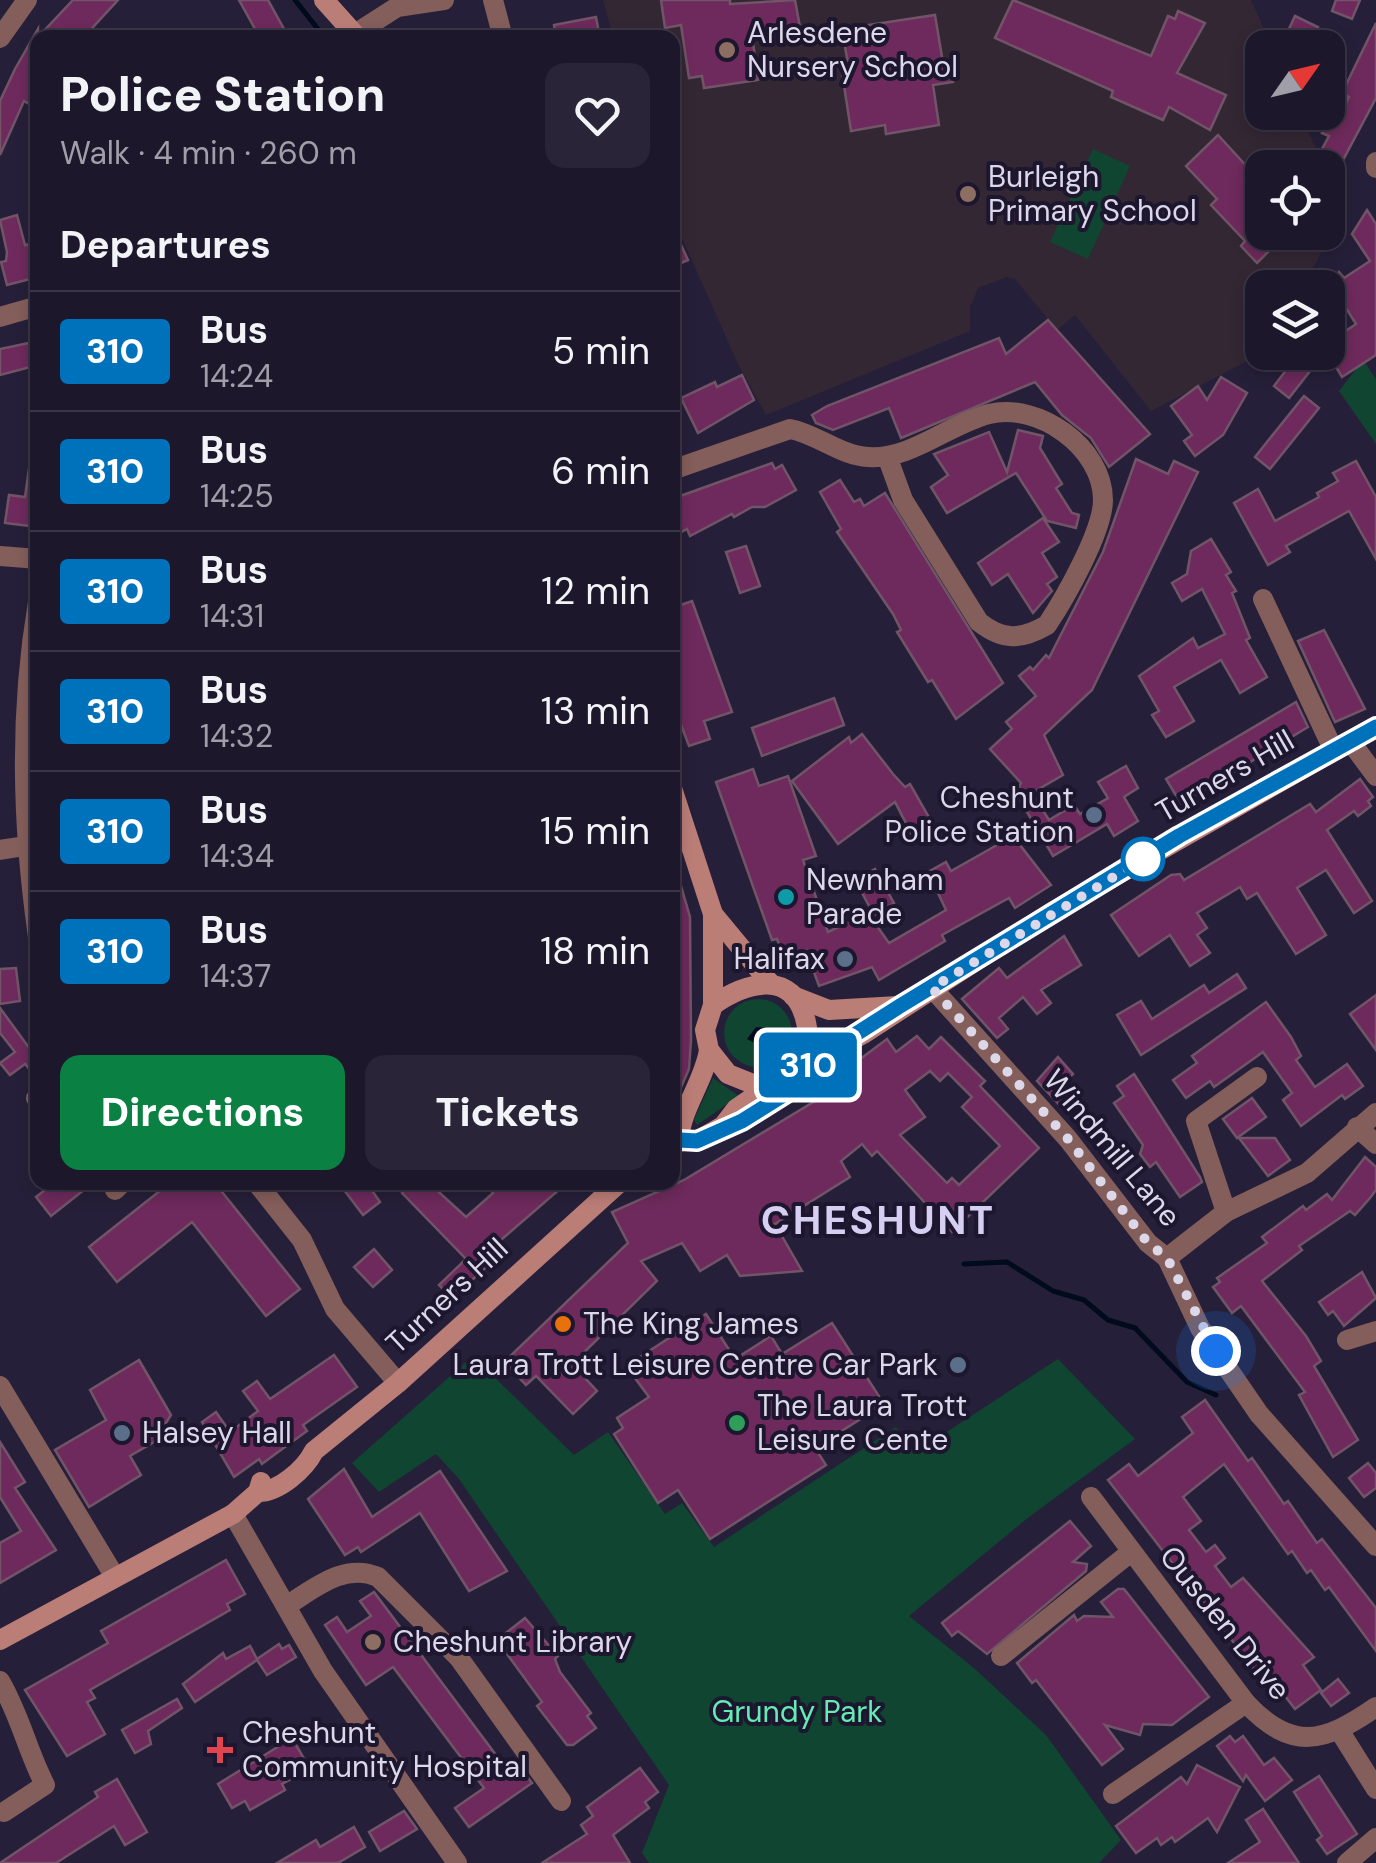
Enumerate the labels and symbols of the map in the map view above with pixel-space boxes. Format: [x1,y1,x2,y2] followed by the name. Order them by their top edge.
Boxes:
[747,13,958,86] place label: Arlesdene Nursery School
[1245,30,1345,130] north arrow
[716,39,738,61] marker: Arlesdene Nursery School
[988,157,1197,230] place label: Burleigh Primary School
[957,183,979,205] marker: Burleigh Primary School
[1149,720,1301,831] street label: Turners Hill
[885,778,1074,851] place label: Cheshunt Police Station
[1083,804,1105,826] marker: Cheshunt Police Station
[1122,838,1164,880] unlabelled marker
[806,860,944,933] place label: Newnham Parade
[775,886,797,908] marker: Newnham Parade
[734,939,825,978] place label: Halifax
[834,948,856,970] marker: Halifax
[750,1032,866,1098] line badge: 310
[1035,1061,1190,1235] street label: Windmill Lane
[761,1194,995,1246] district label: CHESHUNT
[377,1229,516,1362] street label: Turners Hill
[583,1304,799,1343] place label: The King James
[552,1313,574,1335] marker: The King James
[1191,1326,1241,1376] your location
[452,1345,938,1384] place label: Laura Trott Leisure Centre Car Park
[947,1354,969,1376] marker: Laura Trott Leisure Centre Car Park
[757,1386,967,1459] place label: The Laura Trott Leisure Cente
[726,1412,748,1434] marker: The Laura Trott Leisure Cente
[142,1413,292,1452] place label: Halsey Hall
[111,1422,133,1444] marker: Halsey Hall
[1151,1538,1300,1708] street label: Ousden Drive
[393,1622,633,1661] place label: Cheshunt Library
[362,1631,384,1653] marker: Cheshunt Library
[712,1692,882,1731] park label: Grundy Park
[242,1713,527,1786] place label: Cheshunt Community Hospital
[207,1737,233,1763] marker: Cheshunt Community Hospital

